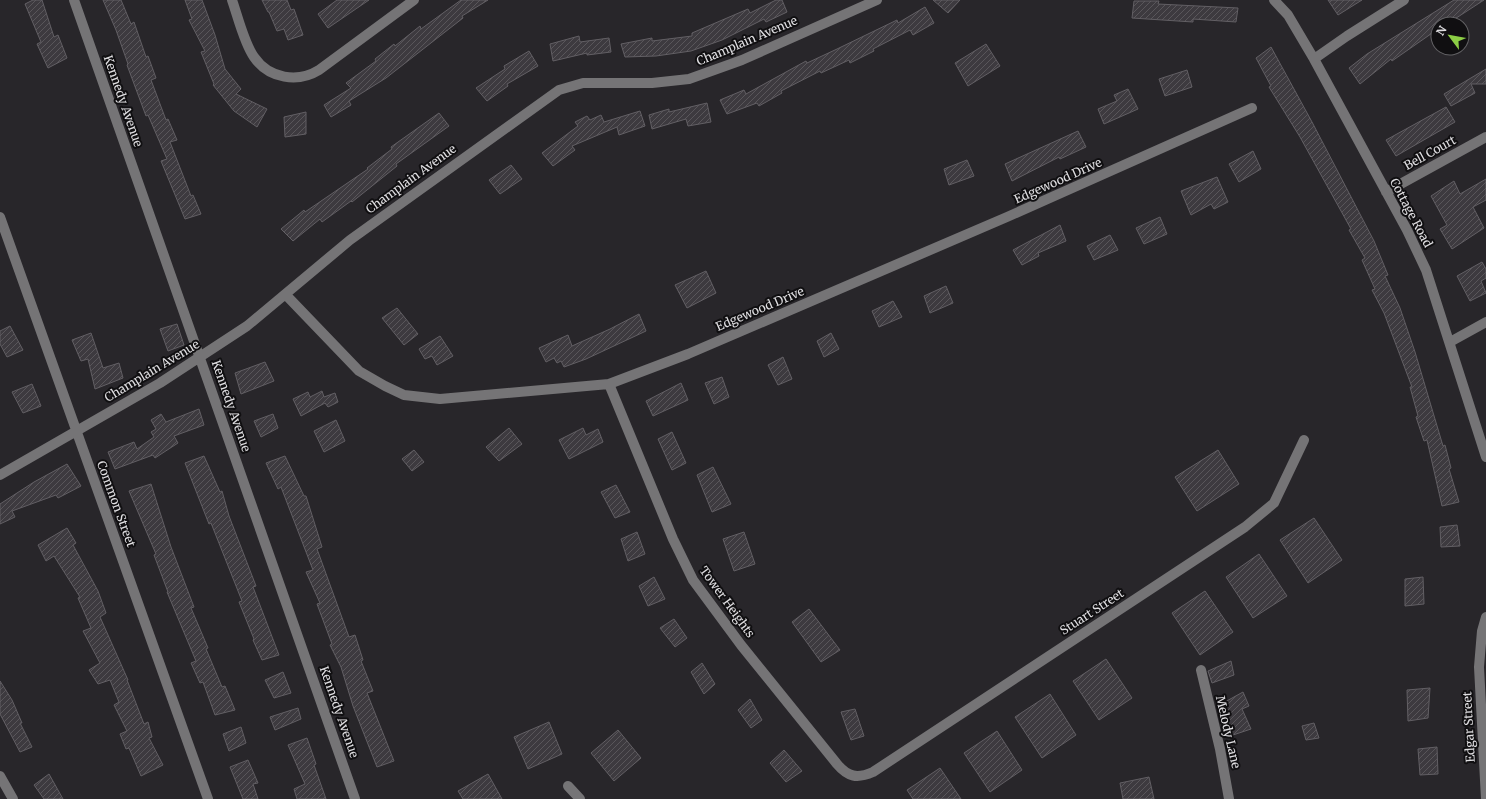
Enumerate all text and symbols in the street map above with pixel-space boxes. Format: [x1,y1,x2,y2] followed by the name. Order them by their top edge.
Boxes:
[694,13,799,69] street label: Champlain Avenue
[1430,16,1470,56] north arrow
[1433,23,1450,38] text: N
[101,53,146,149] street label: Kennedy Avenue
[1401,132,1459,173] street label: Bell Court
[363,141,459,216] street label: Champlain Avenue
[1012,154,1104,207] street label: Edgewood Drive
[1387,176,1436,250] street label: Cottage Road
[713,283,806,334] street label: Edgewood Drive
[102,336,202,405] street label: Champlain Avenue
[209,358,254,454] street label: Kennedy Avenue
[94,459,139,549] street label: Common Street
[697,563,758,640] street label: Tower Heights
[1057,585,1127,638] street label: Stuart Street
[317,664,362,760] street label: Kennedy Avenue
[1459,691,1478,763] street label: Edgar Street
[1213,694,1244,770] street label: Melody Lane

